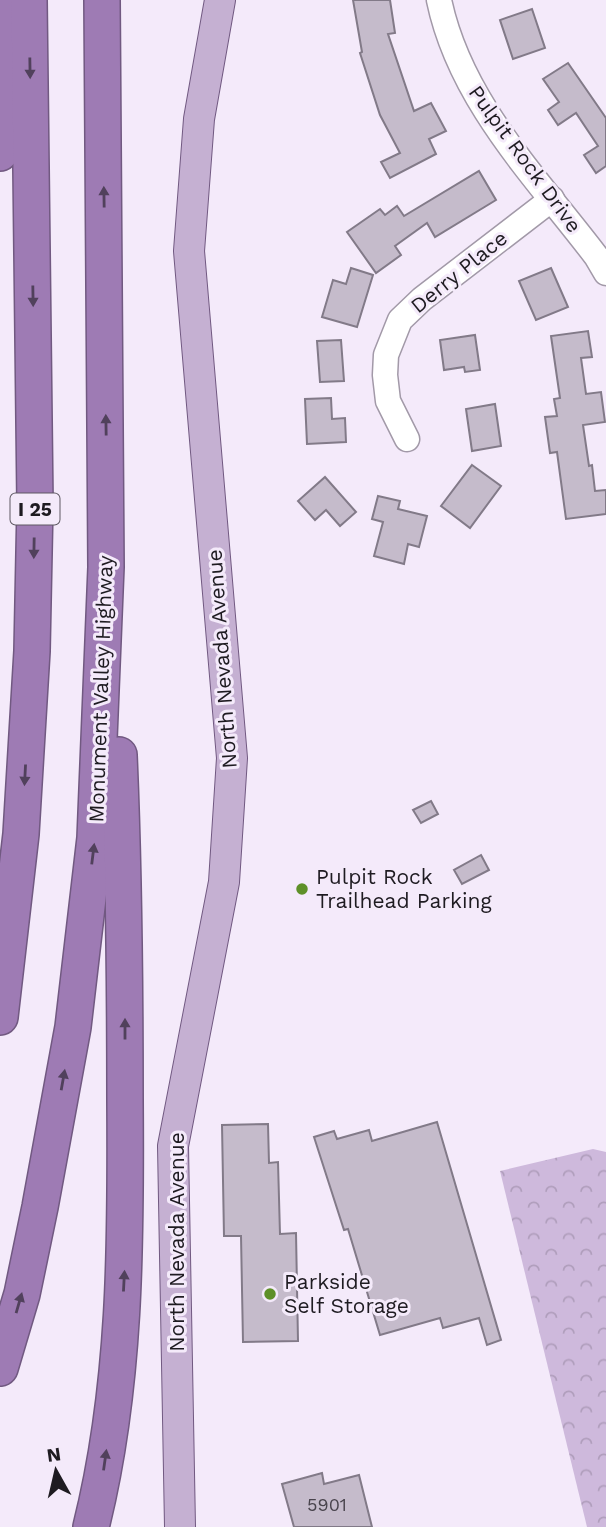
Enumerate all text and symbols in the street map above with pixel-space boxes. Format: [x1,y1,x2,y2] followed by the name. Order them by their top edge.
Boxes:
[24,57,35,79] one-way arrow
[464,80,587,237] street label: Pulpit Rock Drive
[98,186,110,208] one-way arrow
[405,225,512,318] street label: Derry Place
[27,285,39,307] one-way arrow
[100,413,112,435] one-way arrow
[10,494,60,524] road number: I 25
[28,537,40,559] one-way arrow
[201,549,242,769] street label: North Nevada Avenue
[83,555,118,823] street label: Monument Valley Highway
[19,764,30,786] one-way arrow
[88,843,99,865] one-way arrow
[316,864,492,913] place label: Pulpit Rock Trailhead Parking
[294,881,310,897] marker: Pulpit Rock Trailhead Parking
[119,1017,131,1039] one-way arrow
[58,1069,69,1091] one-way arrow
[164,1132,189,1352] street label: North Nevada Avenue
[119,1269,130,1291] one-way arrow
[284,1269,409,1318] place label: Parkside Self Storage
[262,1286,278,1302] marker: Parkside Self Storage
[15,1292,25,1313] one-way arrow
[21,1436,91,1506] north arrow
[45,1442,62,1467] text: N
[99,1449,110,1471] one-way arrow
[307,1494,347,1515] house number: 5901

